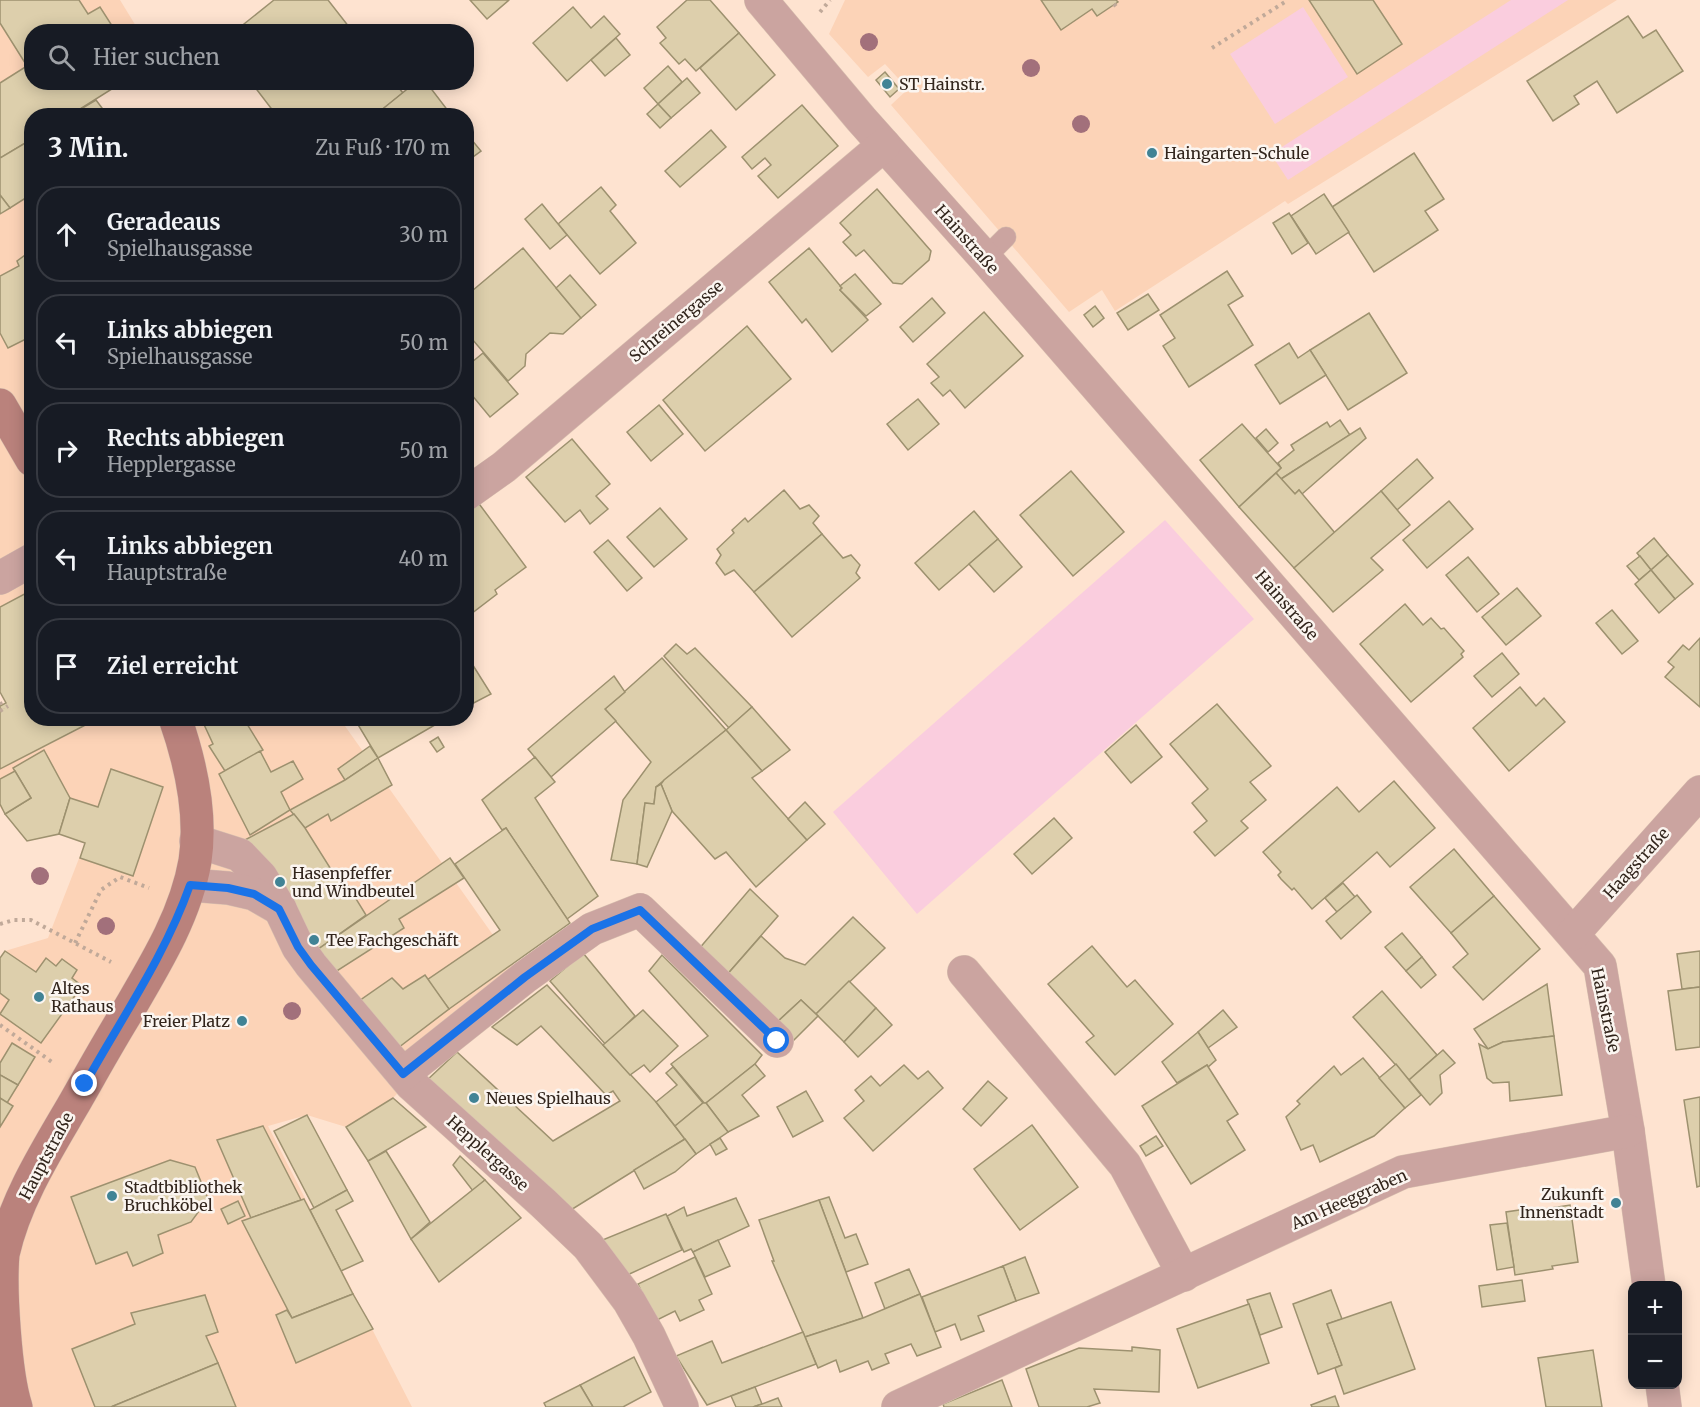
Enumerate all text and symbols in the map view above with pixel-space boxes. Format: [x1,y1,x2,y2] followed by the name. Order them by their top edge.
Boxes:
[24,24,474,90] search box
[45,41,78,74] icon: search
[93,43,220,71] text: Hier suchen
[899,74,985,94] place label: ST Hainstr.
[880,77,894,91] marker: ST Hainstr.
[48,131,129,164] text: 3 Min.
[315,135,450,160] text: Zu Fuß · 170 m
[1164,143,1309,163] place label: Haingarten-Schule
[1145,146,1159,160] marker: Haingarten-Schule
[931,200,1003,278] street label: Hainstraße
[107,208,221,236] text: Geradeaus
[50,218,83,251] icon: ahead
[399,222,448,247] text: 30 m
[107,236,253,261] text: Spielhausgasse
[625,276,727,366] street label: Schreinergasse
[107,316,273,344] text: Links abbiegen
[50,326,83,359] icon: left
[399,330,448,355] text: 50 m
[107,344,253,369] text: Spielhausgasse
[107,424,284,452] text: Rechts abbiegen
[50,434,83,467] icon: right
[399,438,448,463] text: 50 m
[107,452,236,477] text: Hepplergasse
[107,532,273,560] text: Links abbiegen
[50,542,83,575] icon: left
[398,546,448,571] text: 40 m
[107,560,227,585] text: Hauptstraße
[1251,566,1323,644] street label: Hainstraße
[50,650,83,683] icon: arrive
[107,652,238,680] text: Ziel erreicht
[1599,823,1673,903] street label: Haagstraße
[292,863,415,901] place label: Hasenpfeffer und Windbeutel
[273,875,287,889] marker: Hasenpfeffer und Windbeutel
[326,930,459,950] place label: Tee Fachgeschäft
[307,933,321,947] marker: Tee Fachgeschäft
[1587,966,1625,1054] street label: Hainstraße
[50,978,114,1016] place label: Altes Rathaus
[32,990,46,1004] marker: Altes Rathaus
[143,1011,230,1031] place label: Freier Platz
[235,1014,249,1028] marker: Freier Platz
[763,1027,789,1053] route start
[71,1070,97,1096] route end
[486,1088,611,1108] place label: Neues Spielhaus
[467,1091,481,1105] marker: Neues Spielhaus
[15,1109,77,1203] street label: Hauptstraße
[443,1111,533,1195] street label: Hepplergasse
[1287,1164,1410,1234] street label: Am Heeggraben
[124,1177,243,1215] place label: Stadtbibliothek Bruchköbel
[1519,1184,1605,1222] place label: Zukunft Innenstadt
[105,1189,119,1203] marker: Stadtbibliothek Bruchköbel
[1609,1196,1623,1210] marker: Zukunft Innenstadt
[1628,1281,1682,1389] map controls
[1628,1281,1682,1335] button: +
[1628,1335,1682,1389] button: −

